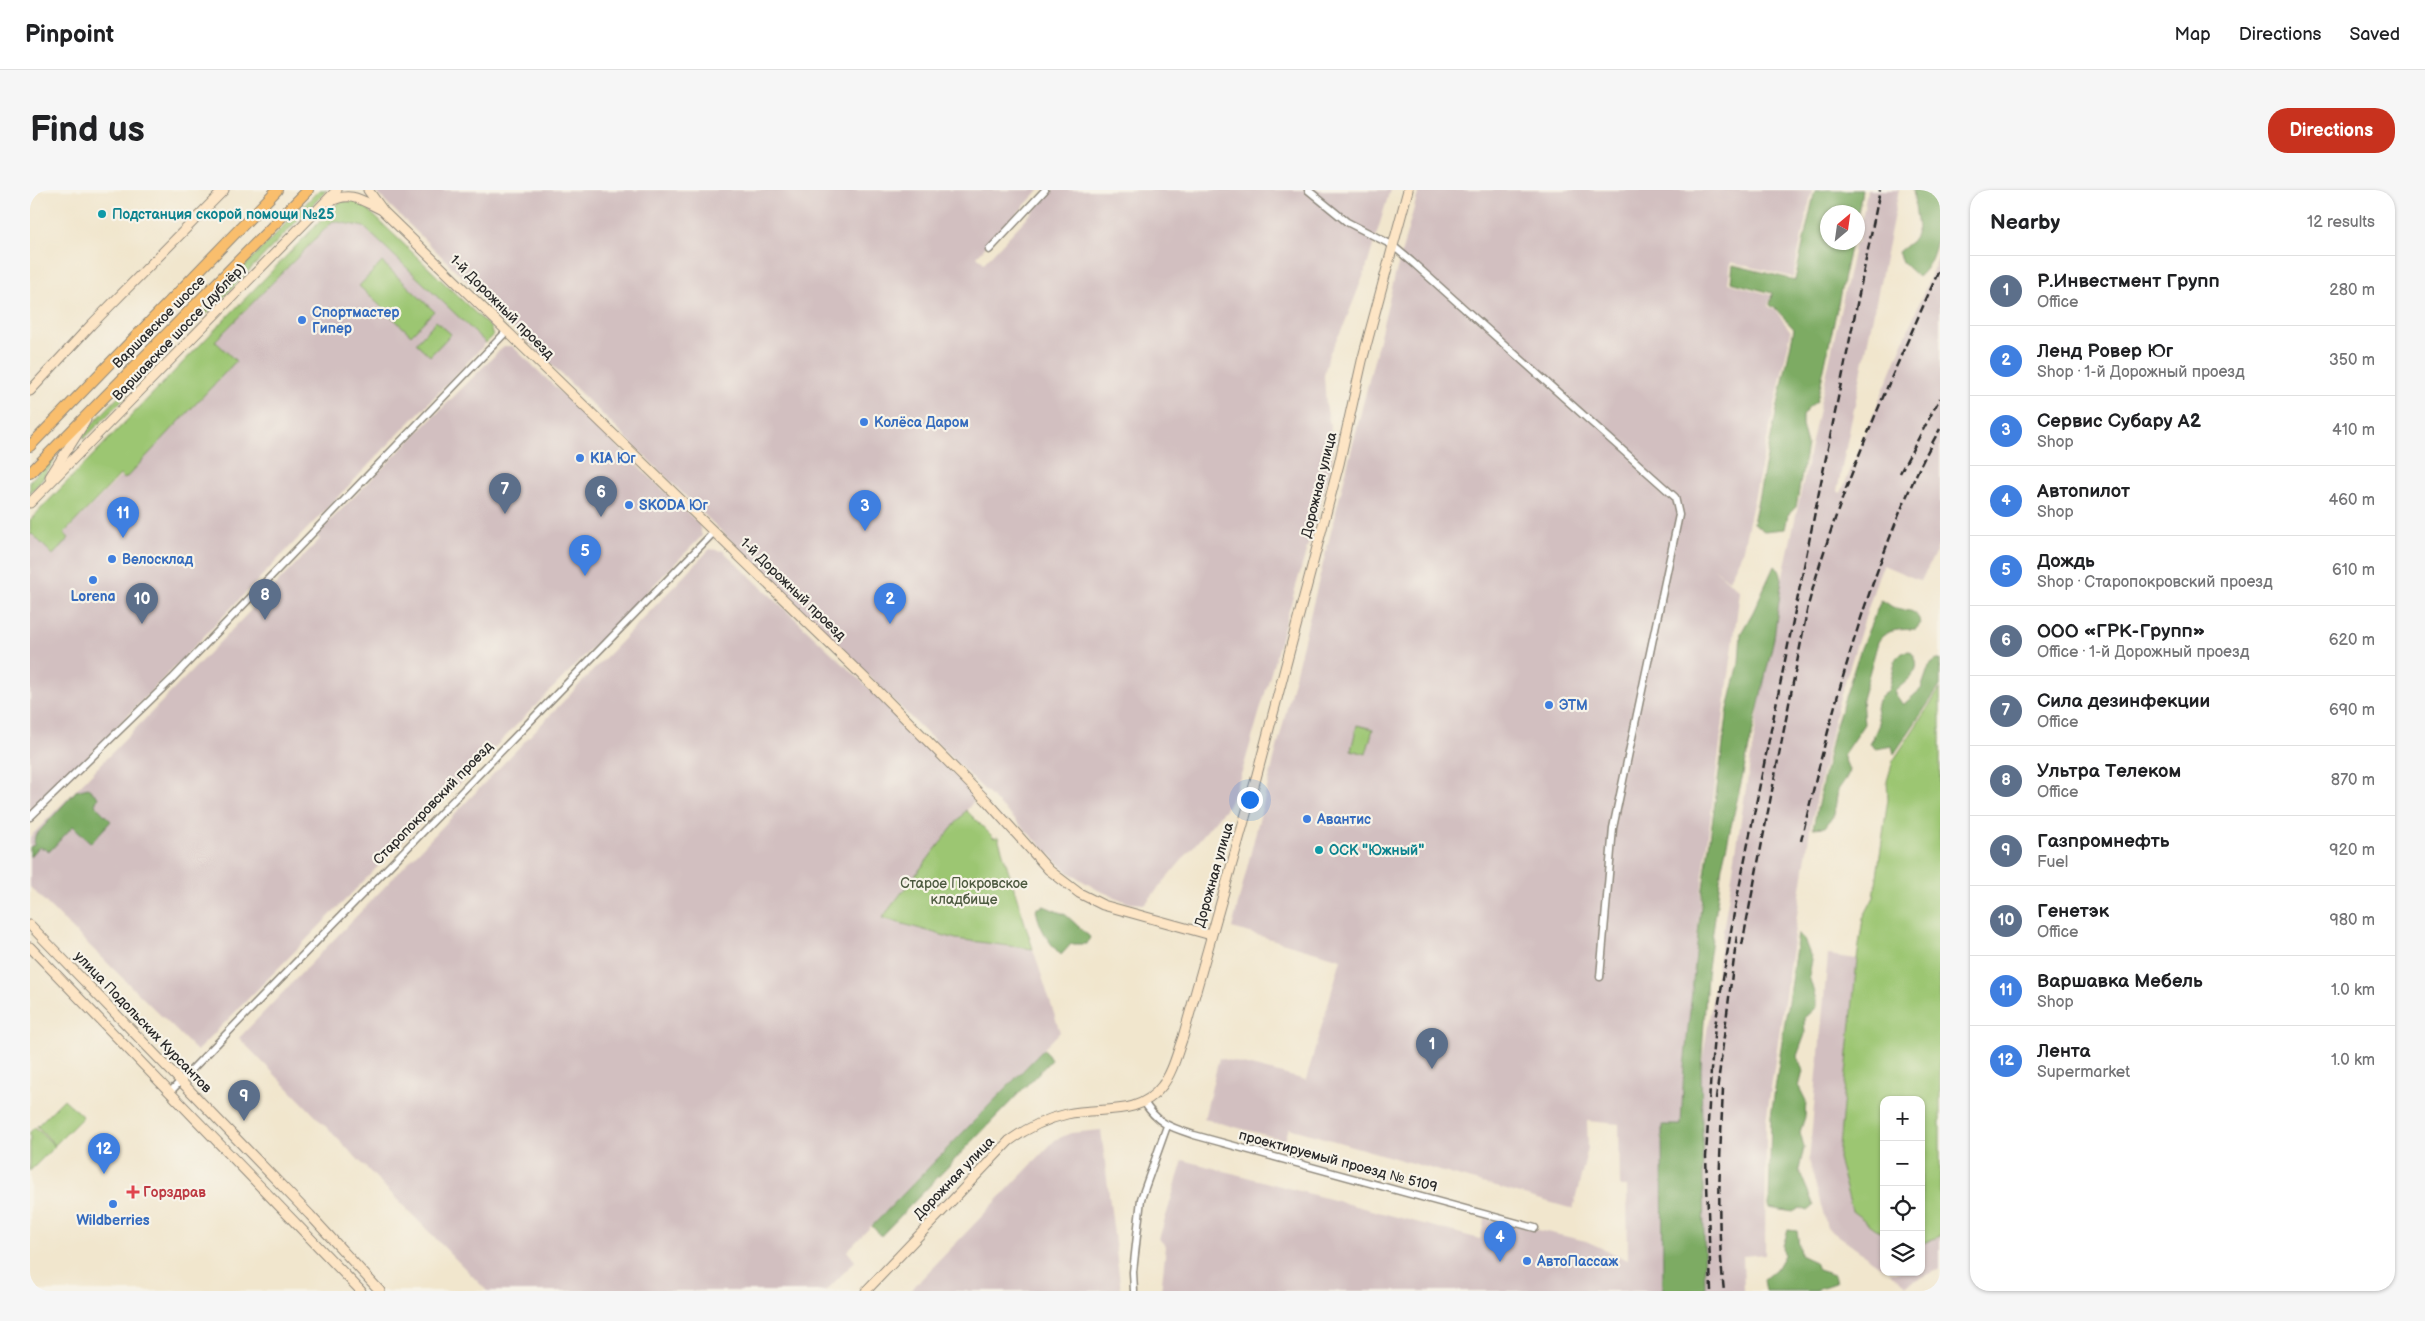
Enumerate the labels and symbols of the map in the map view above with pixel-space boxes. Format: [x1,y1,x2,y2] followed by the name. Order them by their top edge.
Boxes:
[1820,205,1865,250] north arrow
[112,206,334,223] place label: Подстанция скорой помощи №25
[96,208,108,220] marker: Подстанция скорой помощи №25
[446,251,558,363] street label: 1-й Дорожный проезд
[109,260,249,404] street label: Варшавское шоссе (дублёр)
[109,272,209,372] street label: Варшавское шоссе
[312,304,400,337] place label: Спортмастер Гипер
[296,314,308,326] marker: Спортмастер Гипер
[874,414,969,431] place label: Колёса Даром
[858,416,870,428] marker: Колёса Даром
[1298,430,1341,540] street label: Дорожная улица
[590,450,636,467] place label: KIA Юг
[574,452,586,464] marker: KIA Юг
[489,473,521,514] pin: 7
[585,476,617,517] pin: 6
[849,490,881,531] pin: 3
[107,497,139,538] pin: 11
[639,497,709,514] place label: SKODA Юг
[623,499,635,511] marker: SKODA Юг
[737,534,850,644] street label: 1-й Дорожный проезд
[569,535,601,576] pin: 5
[122,551,194,568] place label: Велосклад
[106,553,118,565] marker: Велосклад
[87,574,99,586] marker: Lorena
[249,579,281,620] pin: 8
[126,583,158,624] pin: 10
[874,583,906,624] pin: 2
[71,588,115,605] place label: Lorena
[1559,697,1588,714] place label: ЭТМ
[1543,699,1555,711] marker: ЭТМ
[370,737,497,868] street label: Старопокровский проезд
[1237,787,1263,813] your location
[1316,811,1371,828] place label: Авантис
[1301,813,1313,825] marker: Авантис
[1191,820,1237,929] street label: Дорожная улица
[1329,842,1424,859] place label: ОСК "Южный"
[1313,844,1325,856] marker: ОСК "Южный"
[900,875,1028,908] park label: Старое Покровское кладбище
[71,948,216,1097] street label: улица Подольских Курсантов
[1416,1028,1448,1069] pin: 1
[228,1080,260,1121] pin: 9
[1237,1126,1439,1196] street label: проектируемый проезд № 5109
[88,1133,120,1174] pin: 12
[910,1133,998,1223] street label: Дорожная улица
[143,1184,206,1201] place label: Горздрав
[127,1186,139,1198] marker: Горздрав
[107,1198,119,1210] marker: Wildberries
[76,1212,150,1229] place label: Wildberries
[1484,1221,1516,1262] pin: 4
[1536,1253,1618,1270] place label: АвтоПассаж
[1521,1255,1533,1267] marker: АвтоПассаж

